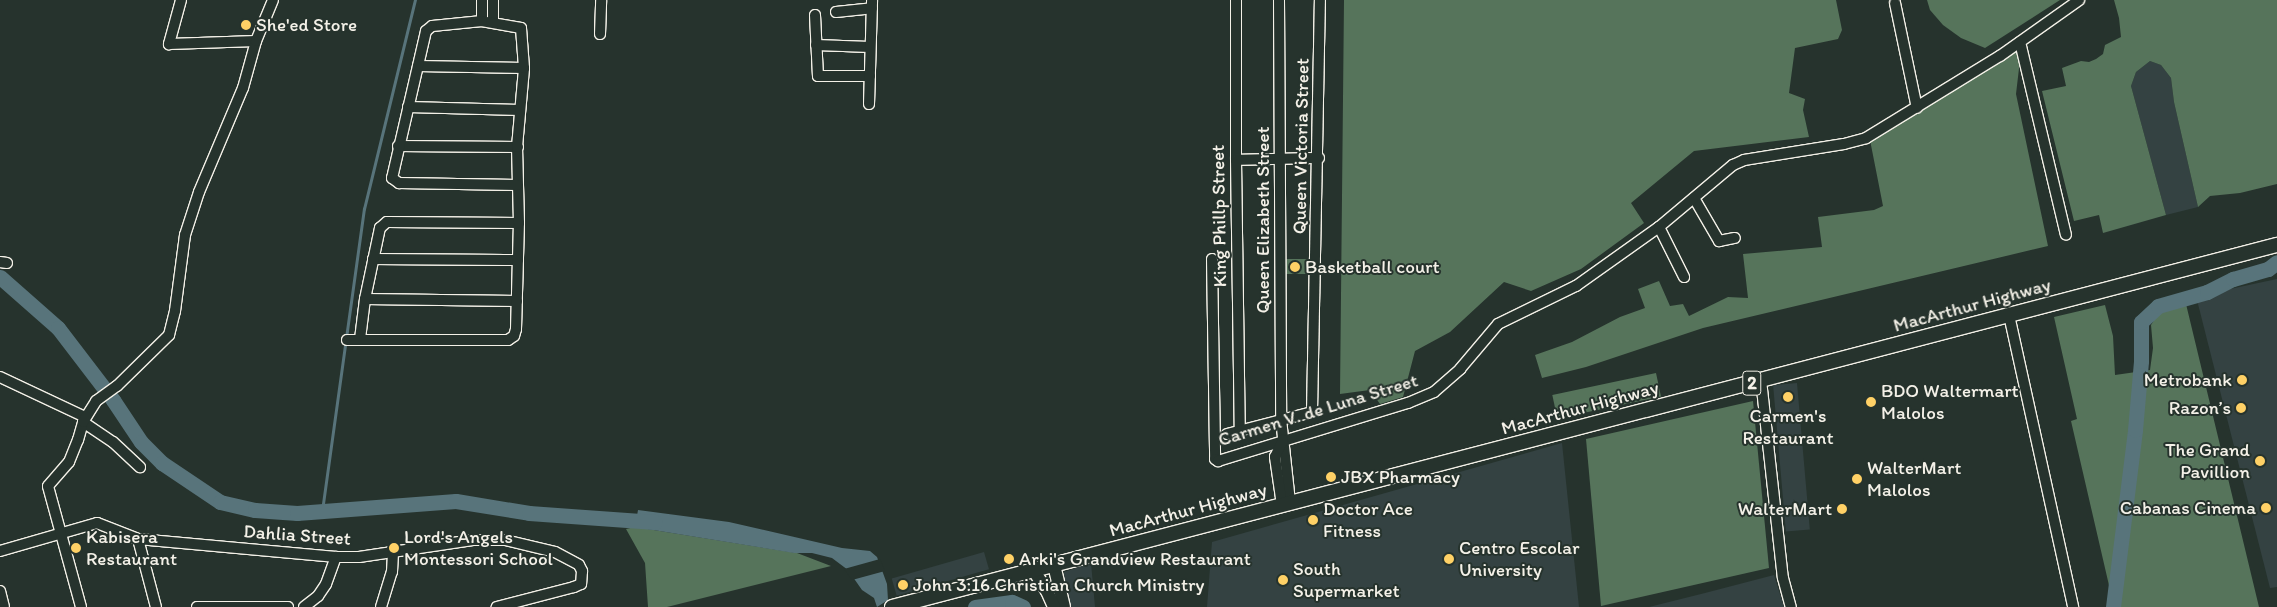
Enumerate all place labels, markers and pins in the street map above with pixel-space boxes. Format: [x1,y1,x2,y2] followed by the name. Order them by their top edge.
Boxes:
[256,14,357,36] place label: She'ed Store
[240,19,252,31] marker: She'ed Store
[1305,256,1440,278] place label: Basketball court
[1289,261,1301,273] marker: Basketball court
[2144,369,2232,391] place label: Metrobank
[2236,374,2248,386] marker: Metrobank
[1881,380,2018,424] place label: BDO Waltermart Malolos
[1782,391,1794,403] marker: Carmen's Restaurant
[1865,396,1877,408] marker: BDO Waltermart Malolos
[2169,397,2231,419] place label: Razon’s
[2235,402,2247,414] marker: Razon’s
[1742,405,1834,449] place label: Carmen's Restaurant
[2165,439,2250,483] place label: The Grand Pavillion
[2254,455,2266,467] marker: The Grand Pavillion
[1867,457,1961,501] place label: WalterMart Malolos
[1341,466,1460,488] place label: JBX Pharmacy
[1325,471,1337,483] marker: JBX Pharmacy
[1851,473,1863,485] marker: WalterMart Malolos
[2120,497,2256,519] place label: Cabanas Cinema
[1323,498,1413,542] place label: Doctor Ace Fitness
[1738,498,1832,520] place label: WalterMart
[2260,502,2272,514] marker: Cabanas Cinema
[1836,503,1848,515] marker: WalterMart
[1307,514,1319,526] marker: Doctor Ace Fitness
[86,526,177,570] place label: Kabisera Restaurant
[404,526,553,570] place label: Lord's Angels Montessori School
[1459,537,1579,581] place label: Centro Escolar University
[70,542,82,554] marker: Kabisera Restaurant
[388,542,400,554] marker: Lord's Angels Montessori School
[1019,548,1252,570] place label: Arki's Grandview Restaurant
[1003,553,1015,565] marker: Arki's Grandview Restaurant
[1443,553,1455,565] marker: Centro Escolar University
[1293,558,1400,602] place label: South Supermarket
[913,574,1205,596] place label: John 3:16 Christian Church Ministry
[1277,574,1289,586] marker: South Supermarket
[897,579,909,591] marker: John 3:16 Christian Church Ministry

